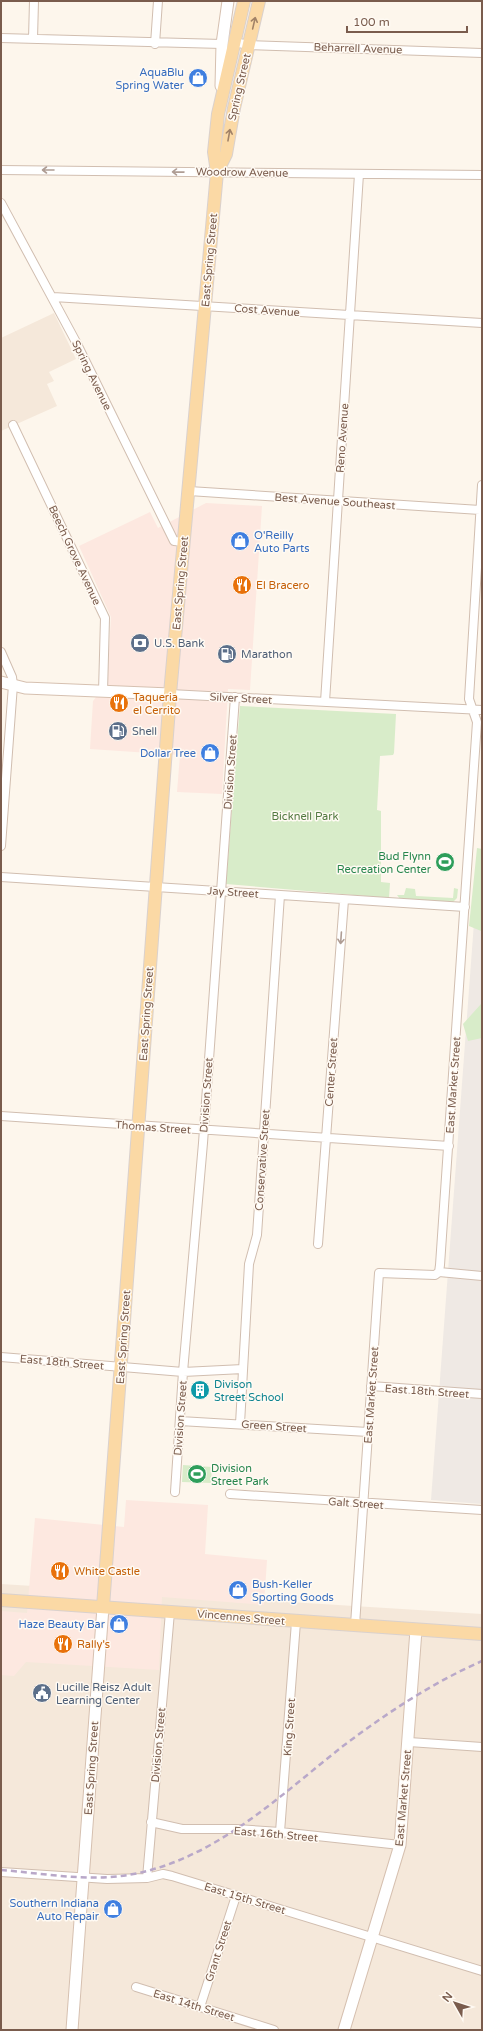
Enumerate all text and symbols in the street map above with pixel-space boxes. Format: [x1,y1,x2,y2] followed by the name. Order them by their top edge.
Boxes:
[347,8,467,34] scale bar
[353,15,390,29] text: 100 m
[251,17,258,30] one-way arrow
[313,40,403,57] street label: Beharrell Avenue
[225,52,254,122] street label: Spring Street
[116,66,185,92] place label: AquaBlu Spring Water
[187,67,209,89] shop icon: AquaBlu Spring Water
[225,129,233,142] one-way arrow
[196,165,288,180] street label: Woodrow Avenue
[42,167,55,174] one-way arrow
[172,168,185,176] one-way arrow
[199,213,220,307] street label: East Spring Street
[234,302,300,319] street label: Cost Avenue
[69,338,114,412] street label: Spring Avenue
[334,403,351,473] street label: Reno Avenue
[274,491,396,512] street label: Best Avenue Southeast
[46,503,103,607] street label: Beech Grove Avenue
[254,529,309,555] place label: O'Reilly Auto Parts
[229,530,251,552] shop icon: O'Reilly Auto Parts
[170,536,191,630] street label: East Spring Street
[231,574,253,596] restaurant icon: El Bracero
[256,579,310,592] place label: El Bracero
[129,632,151,654] bank icon: U.S. Bank
[154,637,204,650] place label: U.S. Bank
[216,643,238,665] fuel station icon: Marathon
[241,648,292,661] place label: Marathon
[209,690,273,707] street label: Silver Street
[133,691,181,717] place label: Taqueria el Cerrito
[108,692,130,714] restaurant icon: Taqueria el Cerrito
[107,720,129,742] fuel station icon: Shell
[132,725,157,738] place label: Shell
[221,734,240,810] street label: Division Street
[199,742,221,764] shop icon: Dollar Tree
[140,747,196,760] place label: Dollar Tree
[272,810,338,823] park label: Bicknell Park
[337,850,432,876] place label: Bud Flynn Recreation Center
[434,851,456,873] sports icon: Bud Flynn Recreation Center
[207,884,259,901] street label: Jay Street
[337,931,344,944] one-way arrow
[137,967,156,1061] street label: East Spring Street
[444,1036,463,1134] street label: East Market Street
[323,1037,340,1107] street label: Center Street
[197,1057,216,1133] street label: Division Street
[252,1109,273,1211] street label: Conservative Street
[115,1118,191,1137] street label: Thomas Street
[114,1290,133,1384] street label: East Spring Street
[362,1346,381,1444] street label: East Market Street
[19,1352,105,1373] street label: East 18th Street
[214,1378,284,1404] place label: Divison Street School
[189,1379,211,1401] building icon: Divison Street School
[171,1380,190,1456] street label: Division Street
[384,1382,470,1401] street label: East 18th Street
[241,1418,307,1435] street label: Green Street
[211,1462,269,1488] place label: Division Street Park
[186,1463,208,1485] sports icon: Division Street Park
[328,1495,384,1512] street label: Galt Street
[49,1560,71,1582] restaurant icon: White Castle
[74,1565,140,1578] place label: White Castle
[252,1578,334,1604] place label: Bush-Keller Sporting Goods
[227,1579,249,1601] shop icon: Bush-Keller Sporting Goods
[196,1607,285,1628] street label: Vincennes Street
[108,1613,130,1635] shop icon: Haze Beauty Bar
[18,1618,106,1631] place label: Haze Beauty Bar
[52,1633,74,1655] restaurant icon: Rally's
[77,1638,110,1651] place label: Rally's
[56,1681,151,1707] place label: Lucille Reisz Adult Learning Center
[31,1682,53,1704] public building icon: Lucille Reisz Adult Learning Center
[281,1698,298,1756] street label: King Street
[149,1707,168,1783] street label: Division Street
[82,1721,101,1815] street label: East Spring Street
[393,1749,414,1847] street label: East Market Street
[233,1824,319,1845] street label: East 16th Street
[203,1880,287,1917] street label: East 15th Street
[9,1897,100,1923] place label: Southern Indiana Auto Repair
[102,1898,124,1920] shop icon: Southern Indiana Auto Repair
[202,1919,235,1984] street label: Grant Street
[435,1983,475,2023] north arrow
[152,1987,236,2024] street label: East 14th Street
[440,1989,455,2005] text: N

